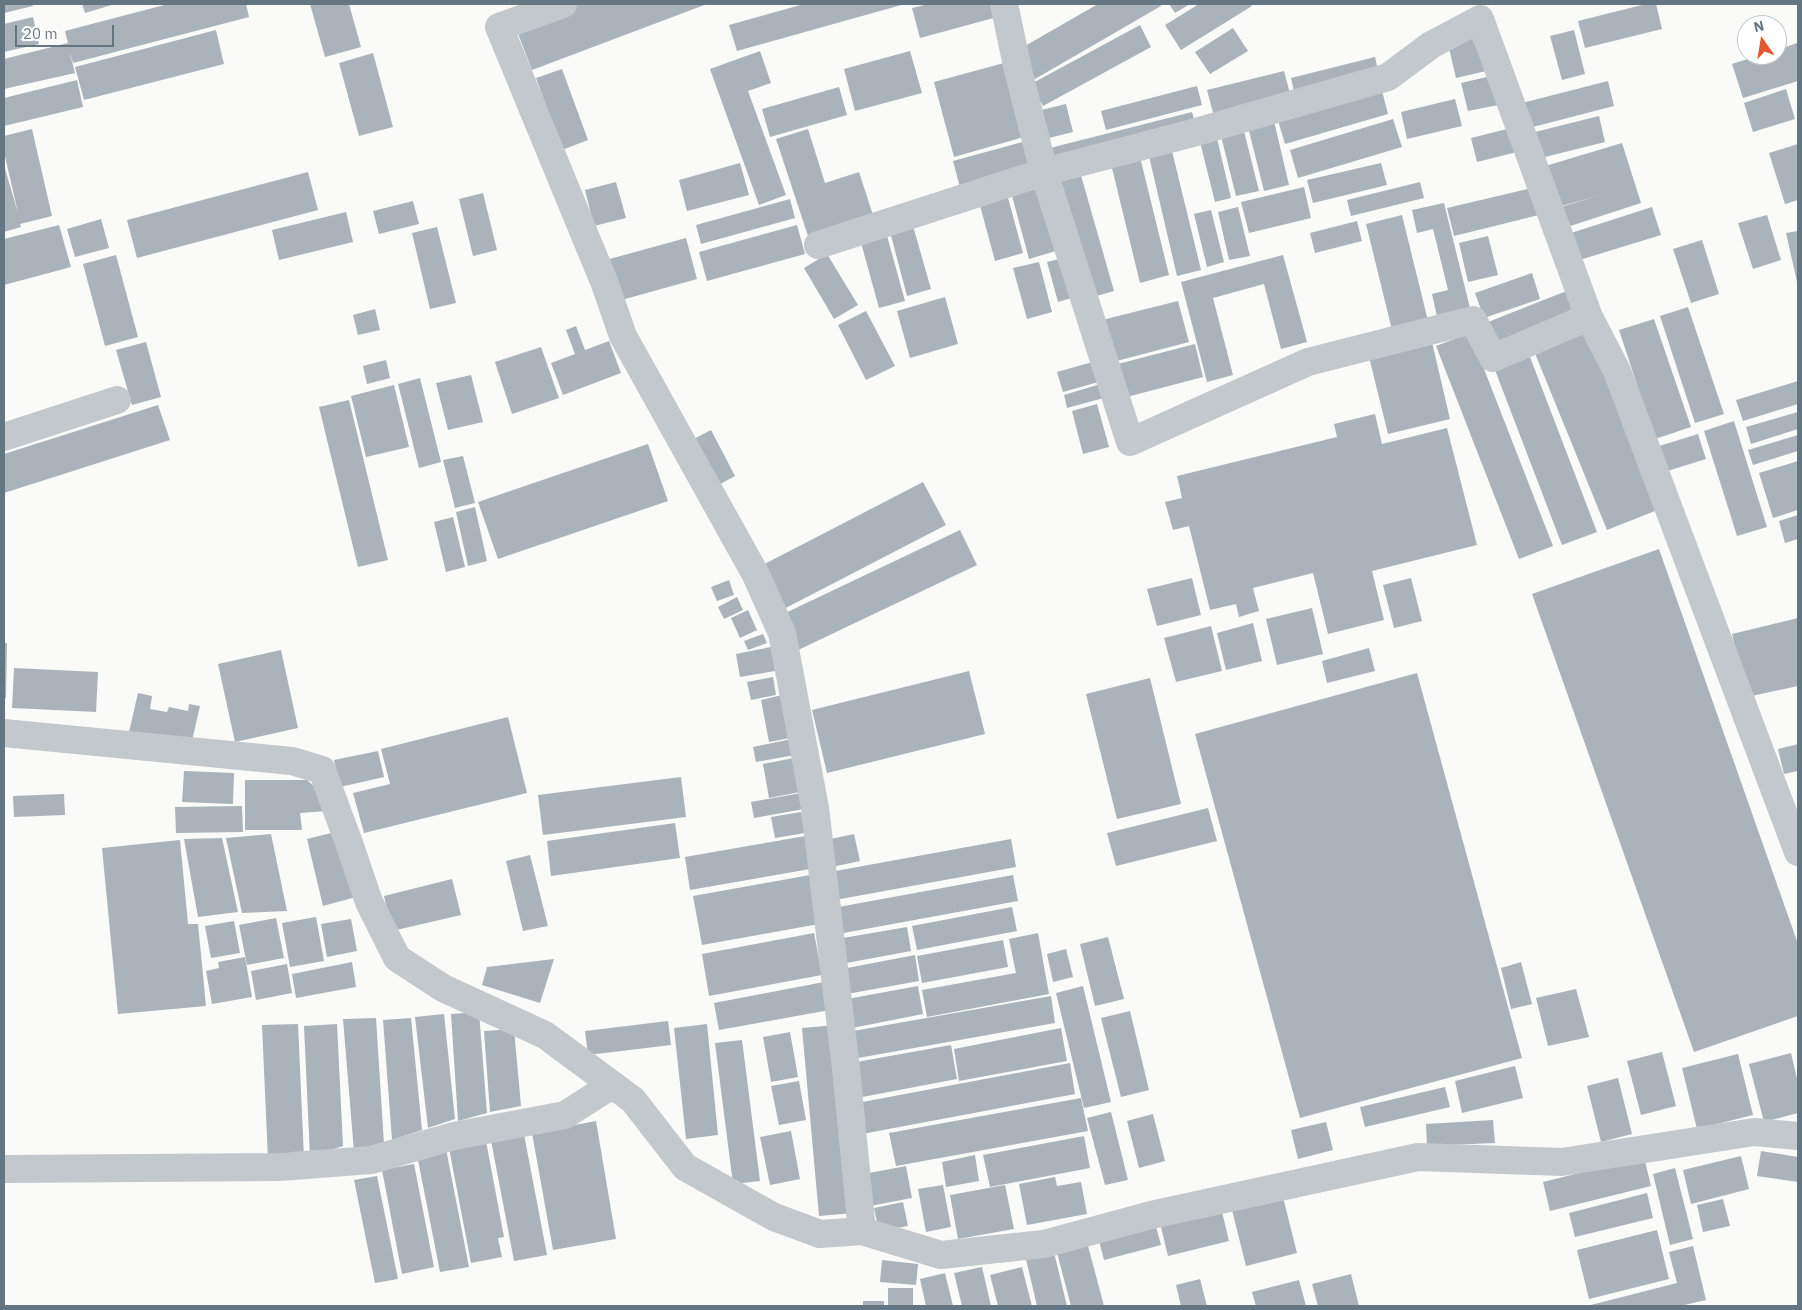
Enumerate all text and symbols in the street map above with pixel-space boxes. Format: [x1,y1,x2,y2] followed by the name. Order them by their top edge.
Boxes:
[18,15,116,47] scale bar
[1737,15,1787,65] north arrow
[1752,16,1766,36] text: N
[23,24,58,43] text: 20 m

